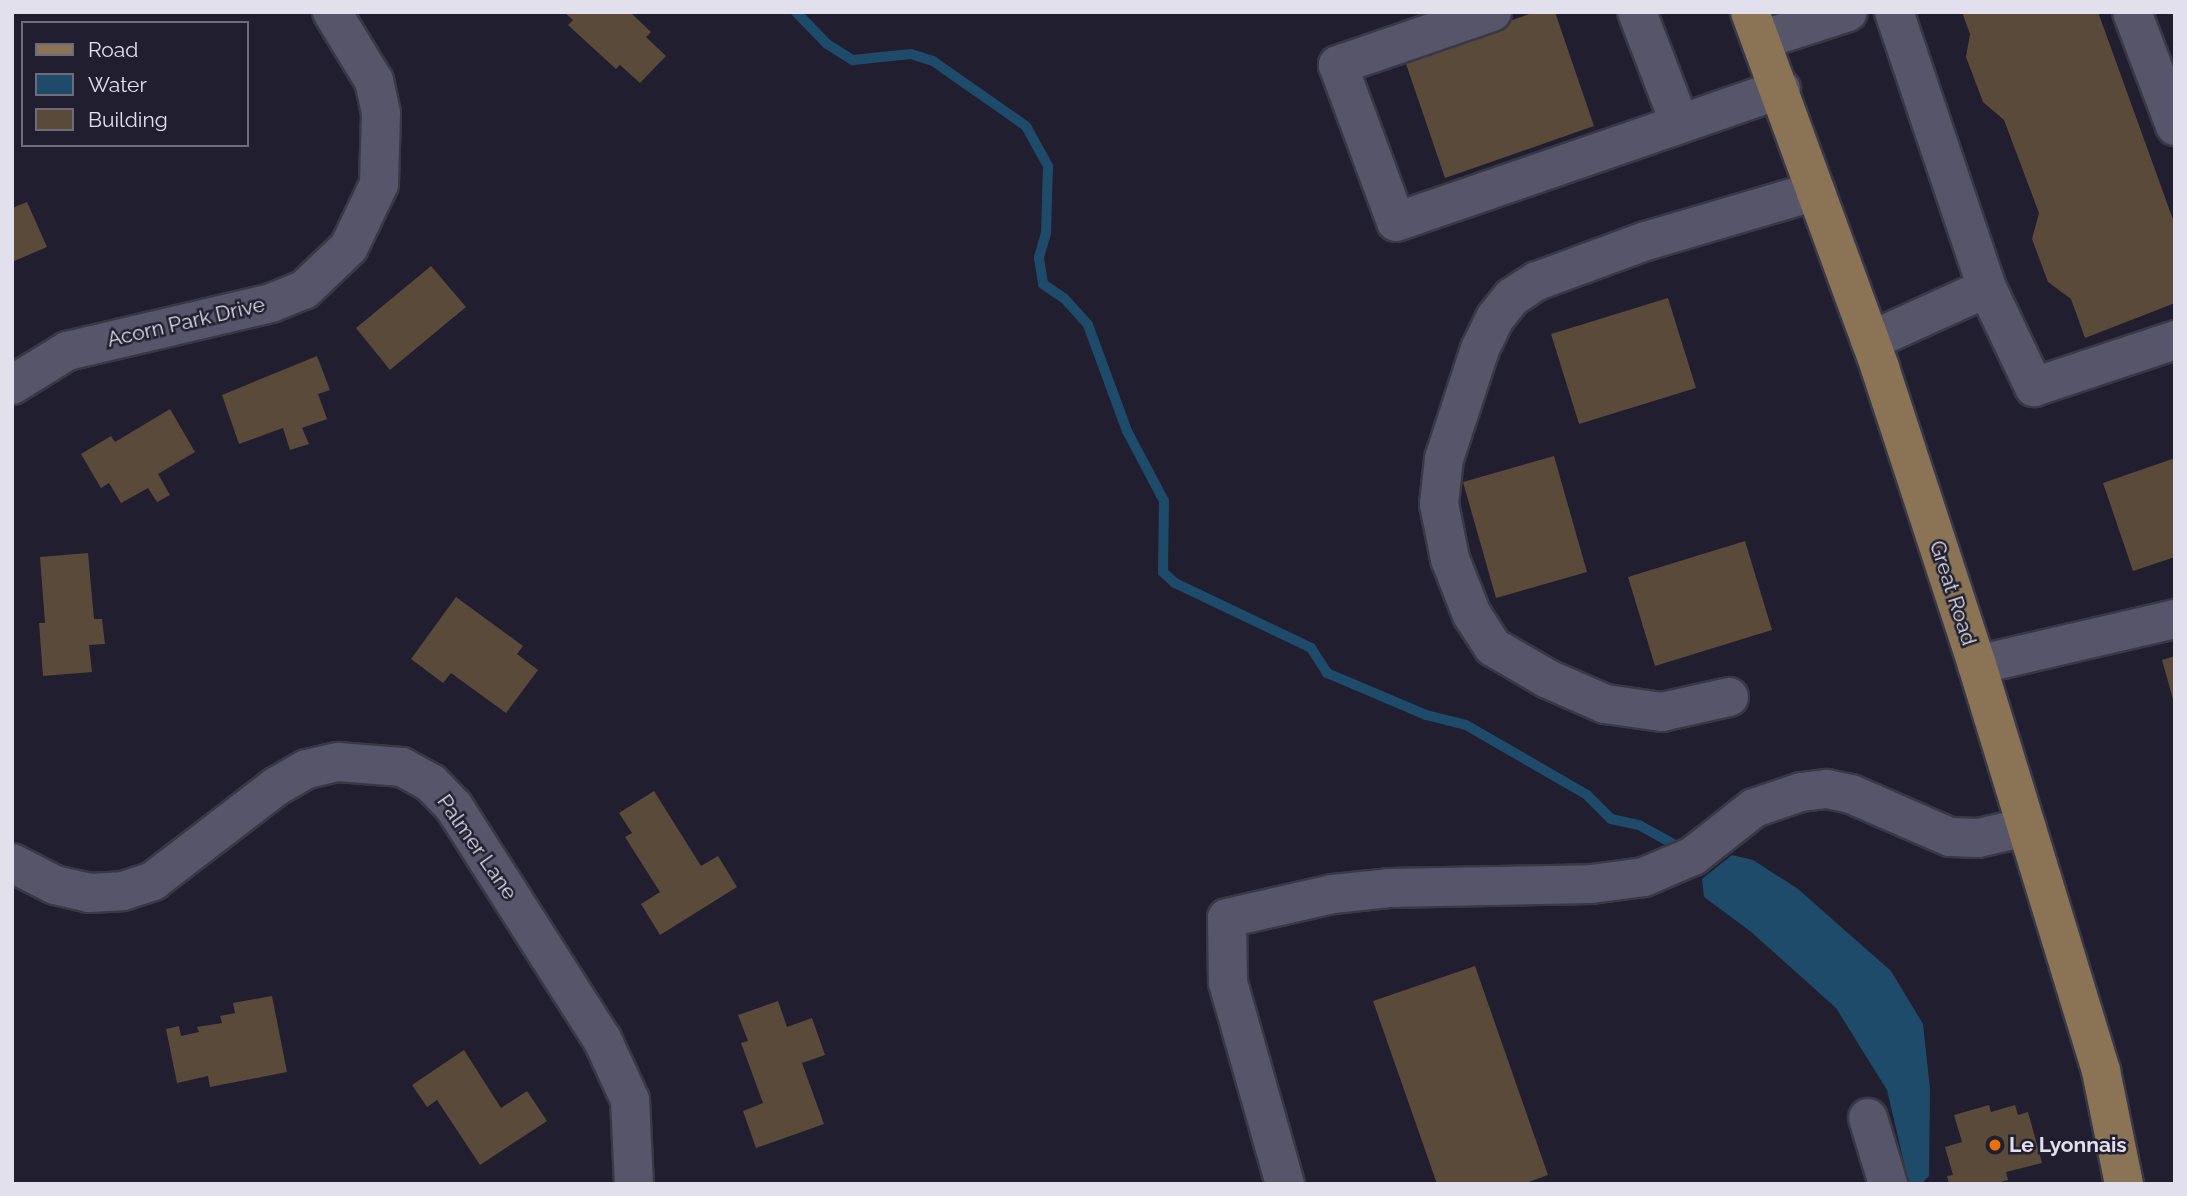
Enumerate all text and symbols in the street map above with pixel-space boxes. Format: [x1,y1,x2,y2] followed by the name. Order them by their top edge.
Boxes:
[21,21,248,147] legend
[88,37,138,62] text: Road
[88,72,147,97] text: Water
[88,107,168,132] text: Building
[105,292,267,352] street label: Acorn Park Drive
[1924,538,1982,648] street label: Great Road
[431,790,523,904] street label: Palmer Lane
[2009,1132,2127,1158] place label: Le Lyonnais
[1987,1137,2003,1153] marker: Le Lyonnais

